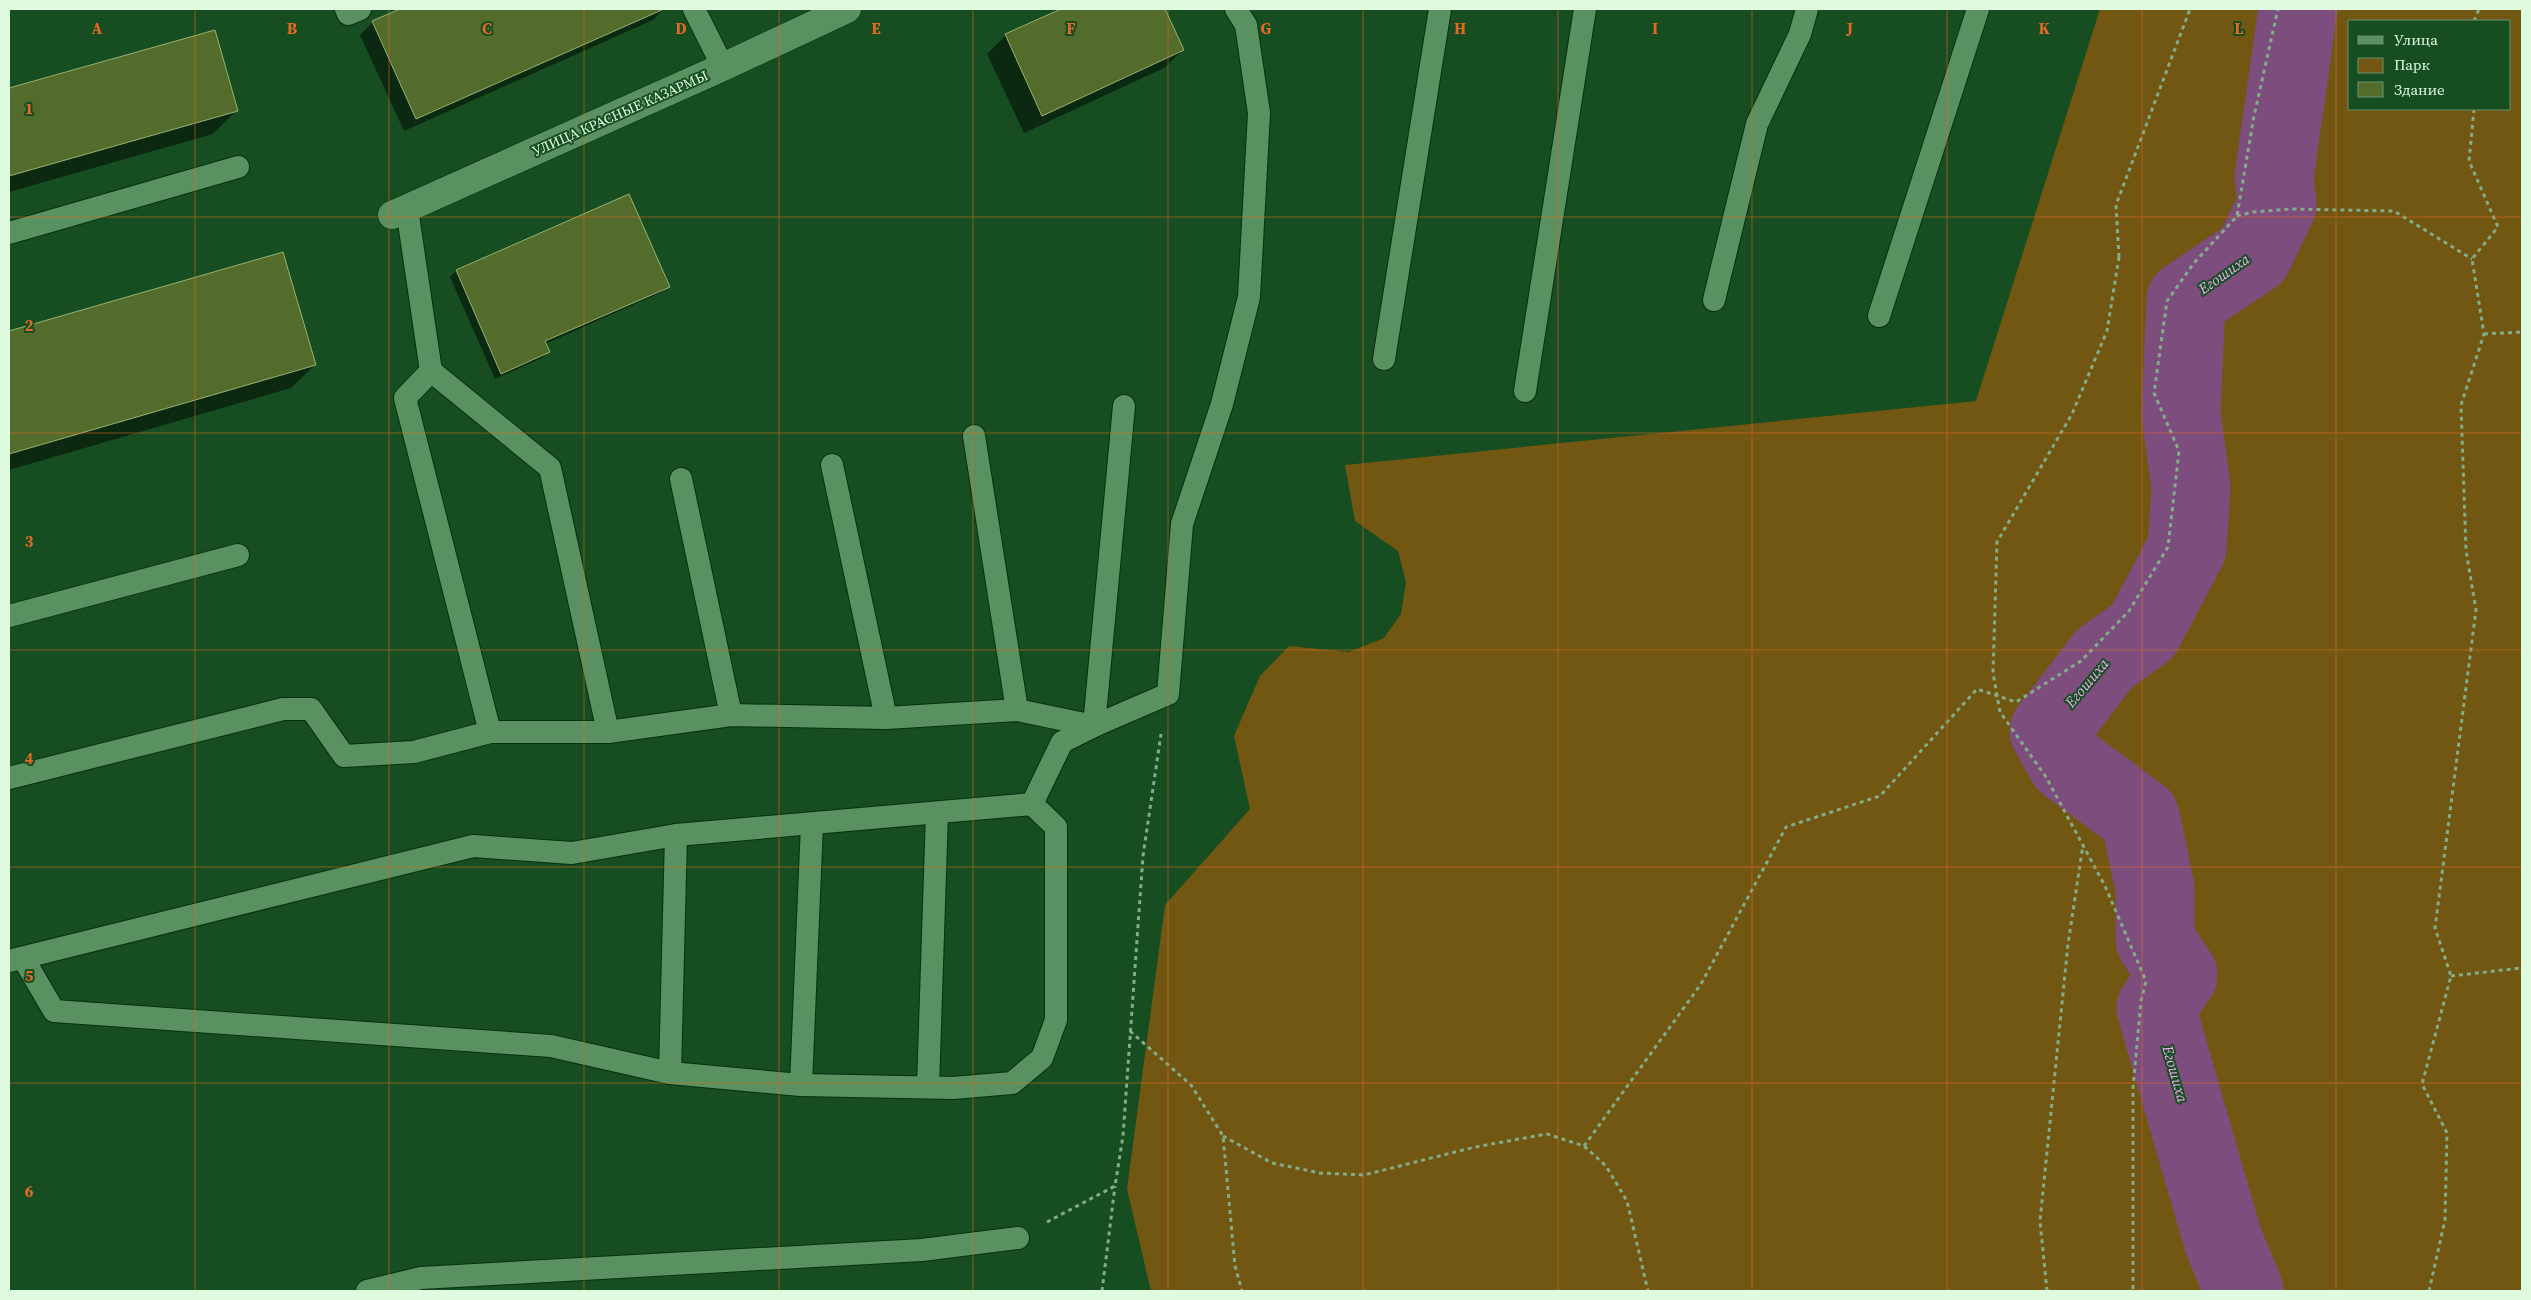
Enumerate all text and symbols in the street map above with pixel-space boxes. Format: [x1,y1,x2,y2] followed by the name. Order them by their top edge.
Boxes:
[92,17,103,39] text: A
[287,17,298,39] text: B
[482,17,492,39] text: C
[675,17,687,39] text: D
[871,17,881,39] text: E
[1066,17,1076,39] text: F
[1261,17,1272,39] text: G
[1454,17,1466,39] text: H
[1652,17,1658,39] text: I
[1846,17,1853,39] text: J
[2038,17,2050,39] text: K
[2234,17,2244,39] text: L
[2348,20,2511,110] legend
[2394,29,2438,50] text: Улица
[2394,54,2430,75] text: Парк
[529,65,711,161] street label: УЛИЦА КРАСНЫЕ КАЗАРМЫ
[2394,79,2445,100] text: Здание
[25,97,33,119] text: 1
[2193,248,2254,299] water label: Егошиха
[25,314,34,336] text: 2
[25,530,34,552] text: 3
[2059,653,2113,713] water label: Егошиха
[25,747,34,769] text: 4
[25,964,34,986] text: 5
[2157,1042,2194,1105] water label: Егошиха
[25,1180,34,1202] text: 6

